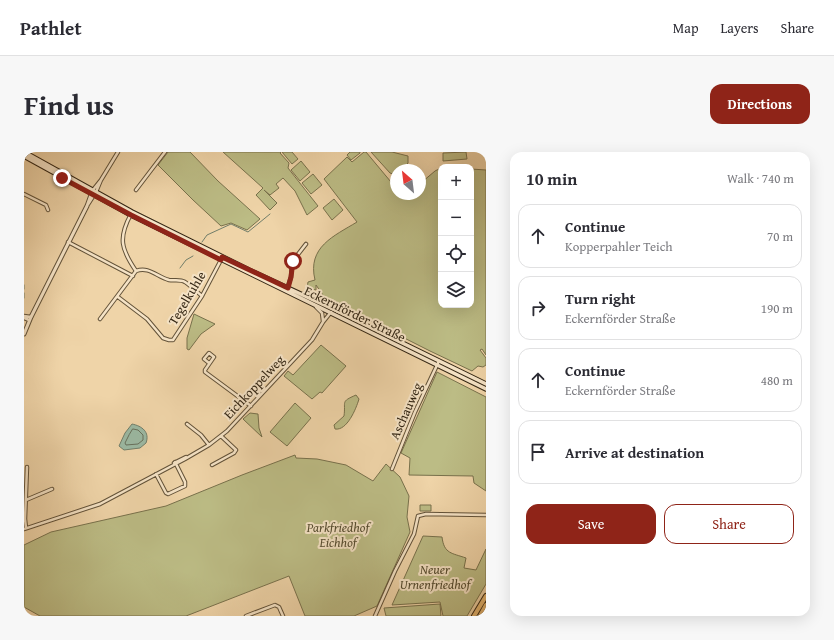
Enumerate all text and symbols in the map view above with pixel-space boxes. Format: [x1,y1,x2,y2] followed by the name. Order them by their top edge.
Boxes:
[20,14,82,42] text: Pathlet
[673,18,699,38] text: Map
[721,18,759,38] text: Layers
[781,18,814,38] text: Share
[24,84,114,125] text: Find us
[710,84,810,124] button: Directions
[390,164,426,200] north arrow
[438,164,474,308] map controls
[438,164,474,200] button: +
[526,166,577,191] text: 10 min
[53,169,71,187] route end
[727,169,794,188] text: Walk · 740 m
[438,200,474,236] button: −
[565,216,626,237] text: Continue
[527,225,549,247] icon: ahead
[767,227,793,246] text: 70 m
[438,236,474,272] button: locate
[565,237,673,256] text: Kopperpahler Teich
[284,252,302,270] route start
[163,267,211,329] street label: Tegelkuhle
[438,272,474,308] button: layers
[301,281,409,347] street label: Eckernförder Straße
[565,288,636,309] text: Turn right
[527,297,549,319] icon: right
[761,299,793,318] text: 190 m
[565,309,676,328] text: Eckernförder Straße
[219,350,289,423] street label: Eichkoppelweg
[565,360,626,381] text: Continue
[527,369,549,391] icon: ahead
[761,371,793,390] text: 480 m
[385,379,427,443] street label: Aschauweg
[565,381,676,400] text: Eckernförder Straße
[527,441,549,463] icon: arrive
[565,442,704,463] text: Arrive at destination
[526,504,656,544] button: Save
[664,504,794,544] button: Share
[306,518,371,552] park label: Parkfriedhof Eichhof
[400,560,472,594] park label: Neuer Urnenfriedhof

